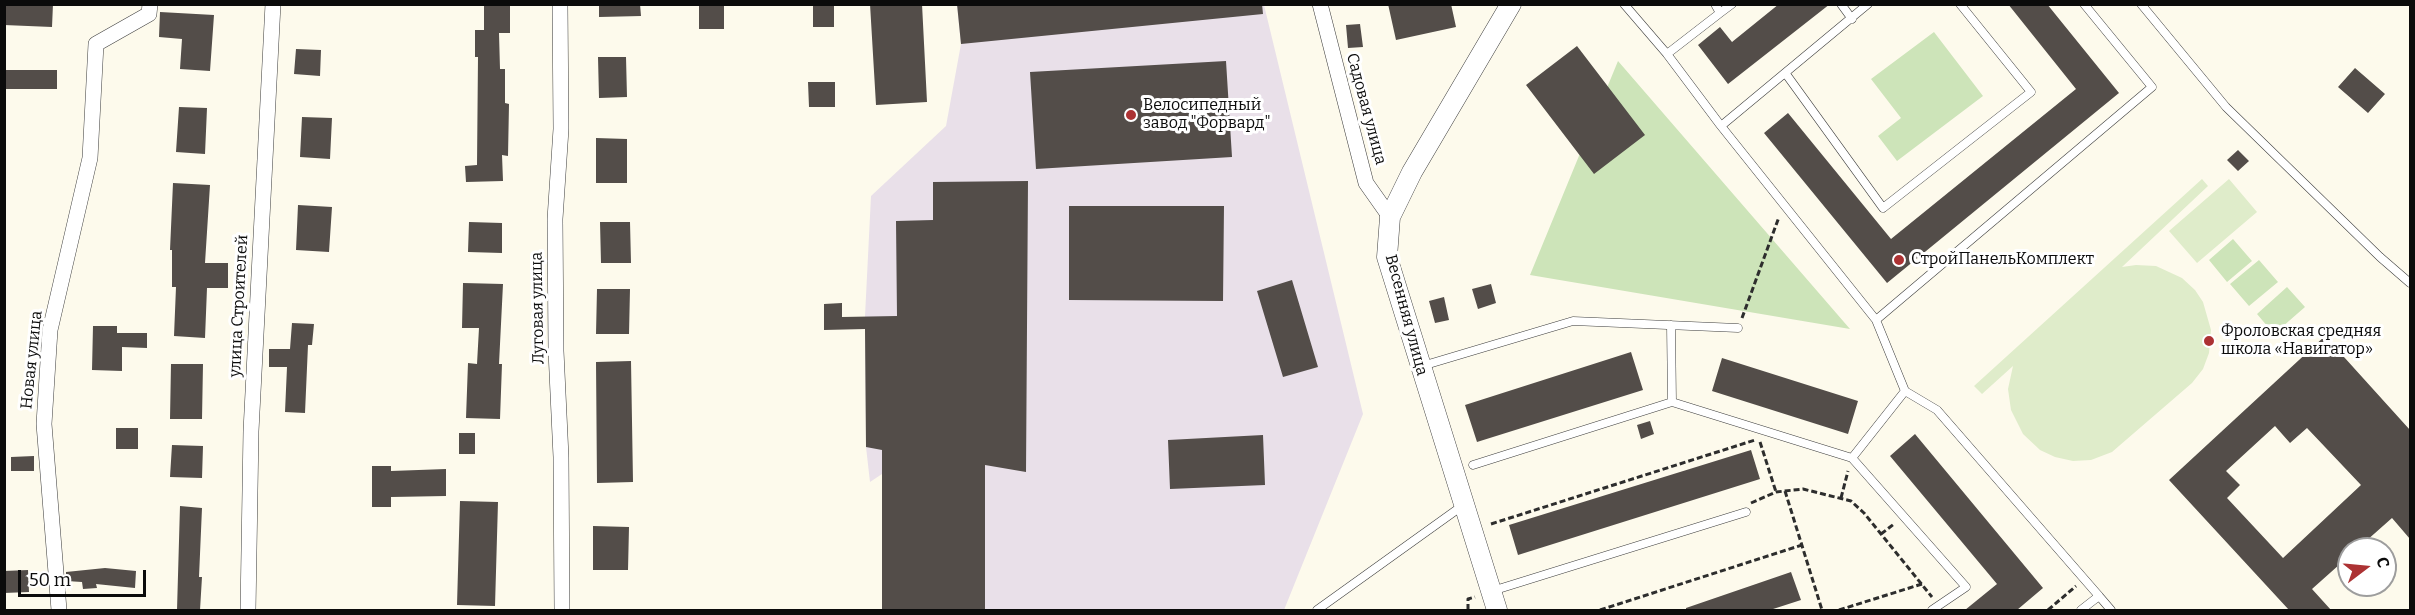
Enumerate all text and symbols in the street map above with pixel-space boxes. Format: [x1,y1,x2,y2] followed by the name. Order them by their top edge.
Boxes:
[1342,51,1390,167] street label: Садовая улица
[1143,96,1271,134] place label: Велосипедный завод "Форвард"
[1124,108,1138,122] marker: Велосипедный завод "Форвард"
[226,234,252,378] street label: улица Строителей
[1911,250,2094,270] place label: СтройПанельКомплект
[527,252,549,364] street label: Луговая улица
[1381,252,1431,378] street label: Весенняя улица
[1892,253,1906,267] marker: СтройПанельКомплект
[17,310,47,410] street label: Новая улица
[2221,322,2381,360] place label: Фроловская средняя школа «Навигатор»
[2202,334,2216,348] marker: Фроловская средняя школа «Навигатор»
[2337,537,2397,597] north arrow
[2372,555,2393,570] text: С
[21,558,148,596] scale bar
[29,569,71,591] text: 50 m

